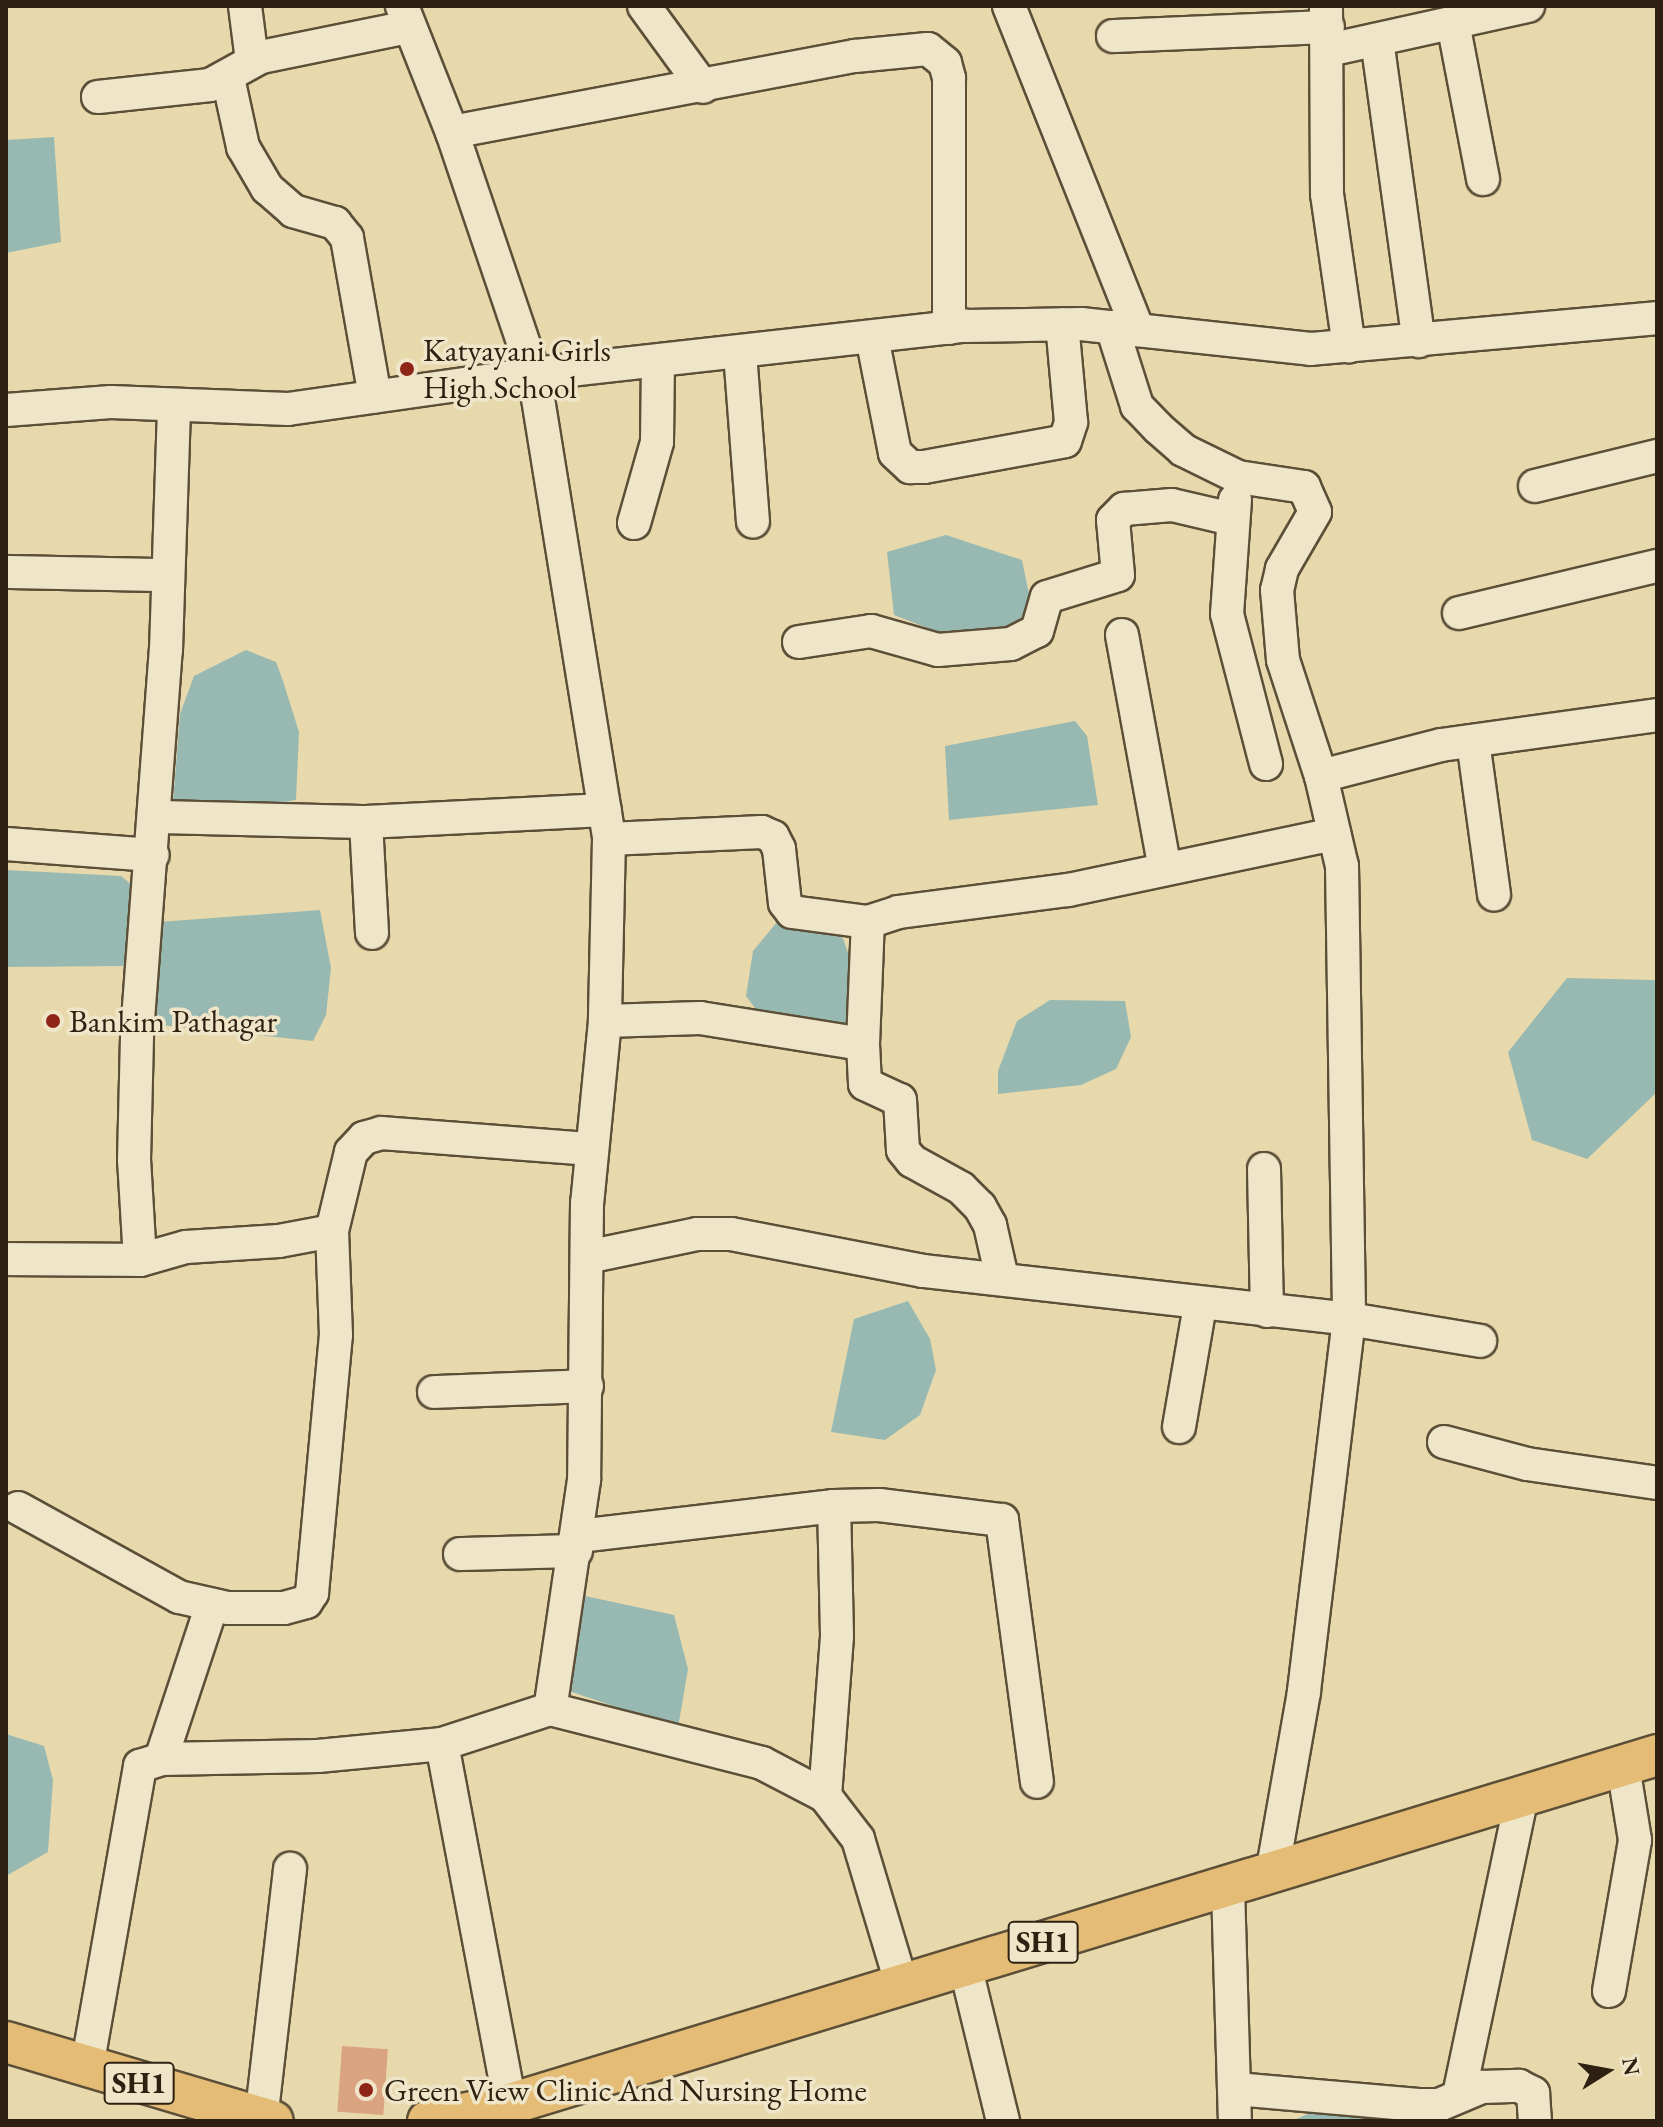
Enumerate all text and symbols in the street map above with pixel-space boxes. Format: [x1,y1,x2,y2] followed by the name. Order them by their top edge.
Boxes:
[423,332,611,407] place label: Katyayani Girls High School
[398,360,416,378] marker: Katyayani Girls High School
[69,1002,277,1040] place label: Bankim Pathagar
[44,1012,62,1030] marker: Bankim Pathagar
[1007,1916,1079,1968] road number: SH1
[1567,2031,1647,2111] north arrow
[1615,2055,1647,2078] text: N
[103,2057,175,2109] road number: SH1
[384,2071,867,2109] place label: Green View Clinic And Nursing Home
[355,2079,377,2101] marker: Green View Clinic And Nursing Home

